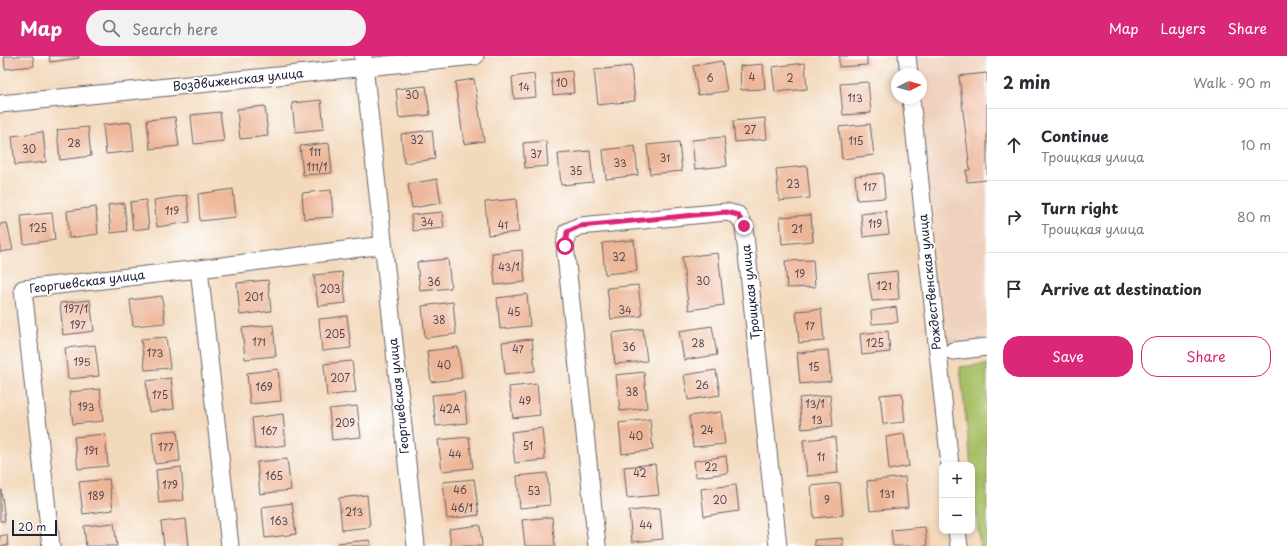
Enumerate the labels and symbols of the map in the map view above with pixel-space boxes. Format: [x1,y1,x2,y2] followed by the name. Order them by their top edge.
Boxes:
[171,63,305,95] street label: Воздвиженская улица
[891,68,927,104] north arrow
[749,69,756,84] house number: 4
[706,70,714,85] house number: 6
[786,70,794,85] house number: 2
[556,75,568,90] house number: 10
[518,79,530,94] house number: 14
[405,87,419,102] house number: 30
[847,90,863,105] house number: 113
[744,122,757,137] house number: 27
[410,132,424,147] house number: 32
[849,133,863,148] house number: 115
[67,135,81,150] house number: 28
[22,141,36,156] house number: 30
[309,144,321,159] house number: 111
[530,146,543,161] house number: 37
[660,150,670,165] house number: 31
[613,155,627,170] house number: 33
[307,159,327,174] house number: 111/1
[570,163,582,178] house number: 35
[786,176,800,191] house number: 23
[863,179,877,194] house number: 117
[165,203,179,218] house number: 119
[913,213,945,351] street label: Рождественская улица
[420,214,434,229] house number: 34
[868,216,882,231] house number: 119
[498,217,508,232] house number: 41
[735,217,753,235] route end
[29,220,47,235] house number: 125
[791,221,803,236] house number: 21
[556,237,574,255] route start
[736,243,764,340] street label: Троицкая улица
[612,249,626,264] house number: 32
[498,259,520,274] house number: 43/1
[28,265,146,297] street label: Георгиевская улица
[795,266,805,281] house number: 19
[696,273,710,288] house number: 30
[427,274,441,289] house number: 36
[876,278,892,293] house number: 121
[320,281,340,296] house number: 203
[245,289,263,304] house number: 201
[64,301,88,316] house number: 197/1
[618,302,632,317] house number: 34
[508,304,520,319] house number: 45
[433,312,445,327] house number: 38
[70,317,86,332] house number: 197
[805,318,816,333] house number: 17
[325,326,345,341] house number: 205
[252,334,266,349] house number: 171
[691,335,705,350] house number: 28
[866,335,884,350] house number: 125
[383,337,413,455] street label: Георгиевская улица
[622,339,636,354] house number: 36
[512,341,525,356] house number: 47
[147,345,163,360] house number: 173
[74,354,91,369] house number: 195
[437,357,451,372] house number: 40
[809,359,819,374] house number: 15
[330,370,350,385] house number: 207
[695,377,709,392] house number: 26
[255,379,273,394] house number: 169
[626,384,638,399] house number: 38
[152,387,168,402] house number: 175
[519,393,531,408] house number: 49
[805,396,825,411] house number: 13/1
[78,399,95,414] house number: 193
[440,401,461,416] house number: 42А
[811,412,823,427] house number: 13
[335,415,355,430] house number: 209
[700,422,714,437] house number: 24
[261,423,278,438] house number: 167
[629,428,643,443] house number: 40
[523,438,533,453] house number: 51
[158,439,174,454] house number: 177
[84,443,98,458] house number: 191
[448,446,462,461] house number: 44
[817,449,825,464] house number: 11
[704,459,718,474] house number: 22
[633,465,647,480] house number: 42
[265,468,283,483] house number: 165
[162,477,178,492] house number: 179
[453,482,467,497] house number: 46
[528,483,540,498] house number: 53
[880,486,895,501] house number: 131
[88,488,104,503] house number: 189
[713,492,727,507] house number: 20
[824,492,830,507] house number: 9
[451,500,473,515] house number: 46/1
[345,504,363,519] house number: 213
[270,513,288,528] house number: 163
[639,517,653,532] house number: 44
[12,518,57,537] scale bar

